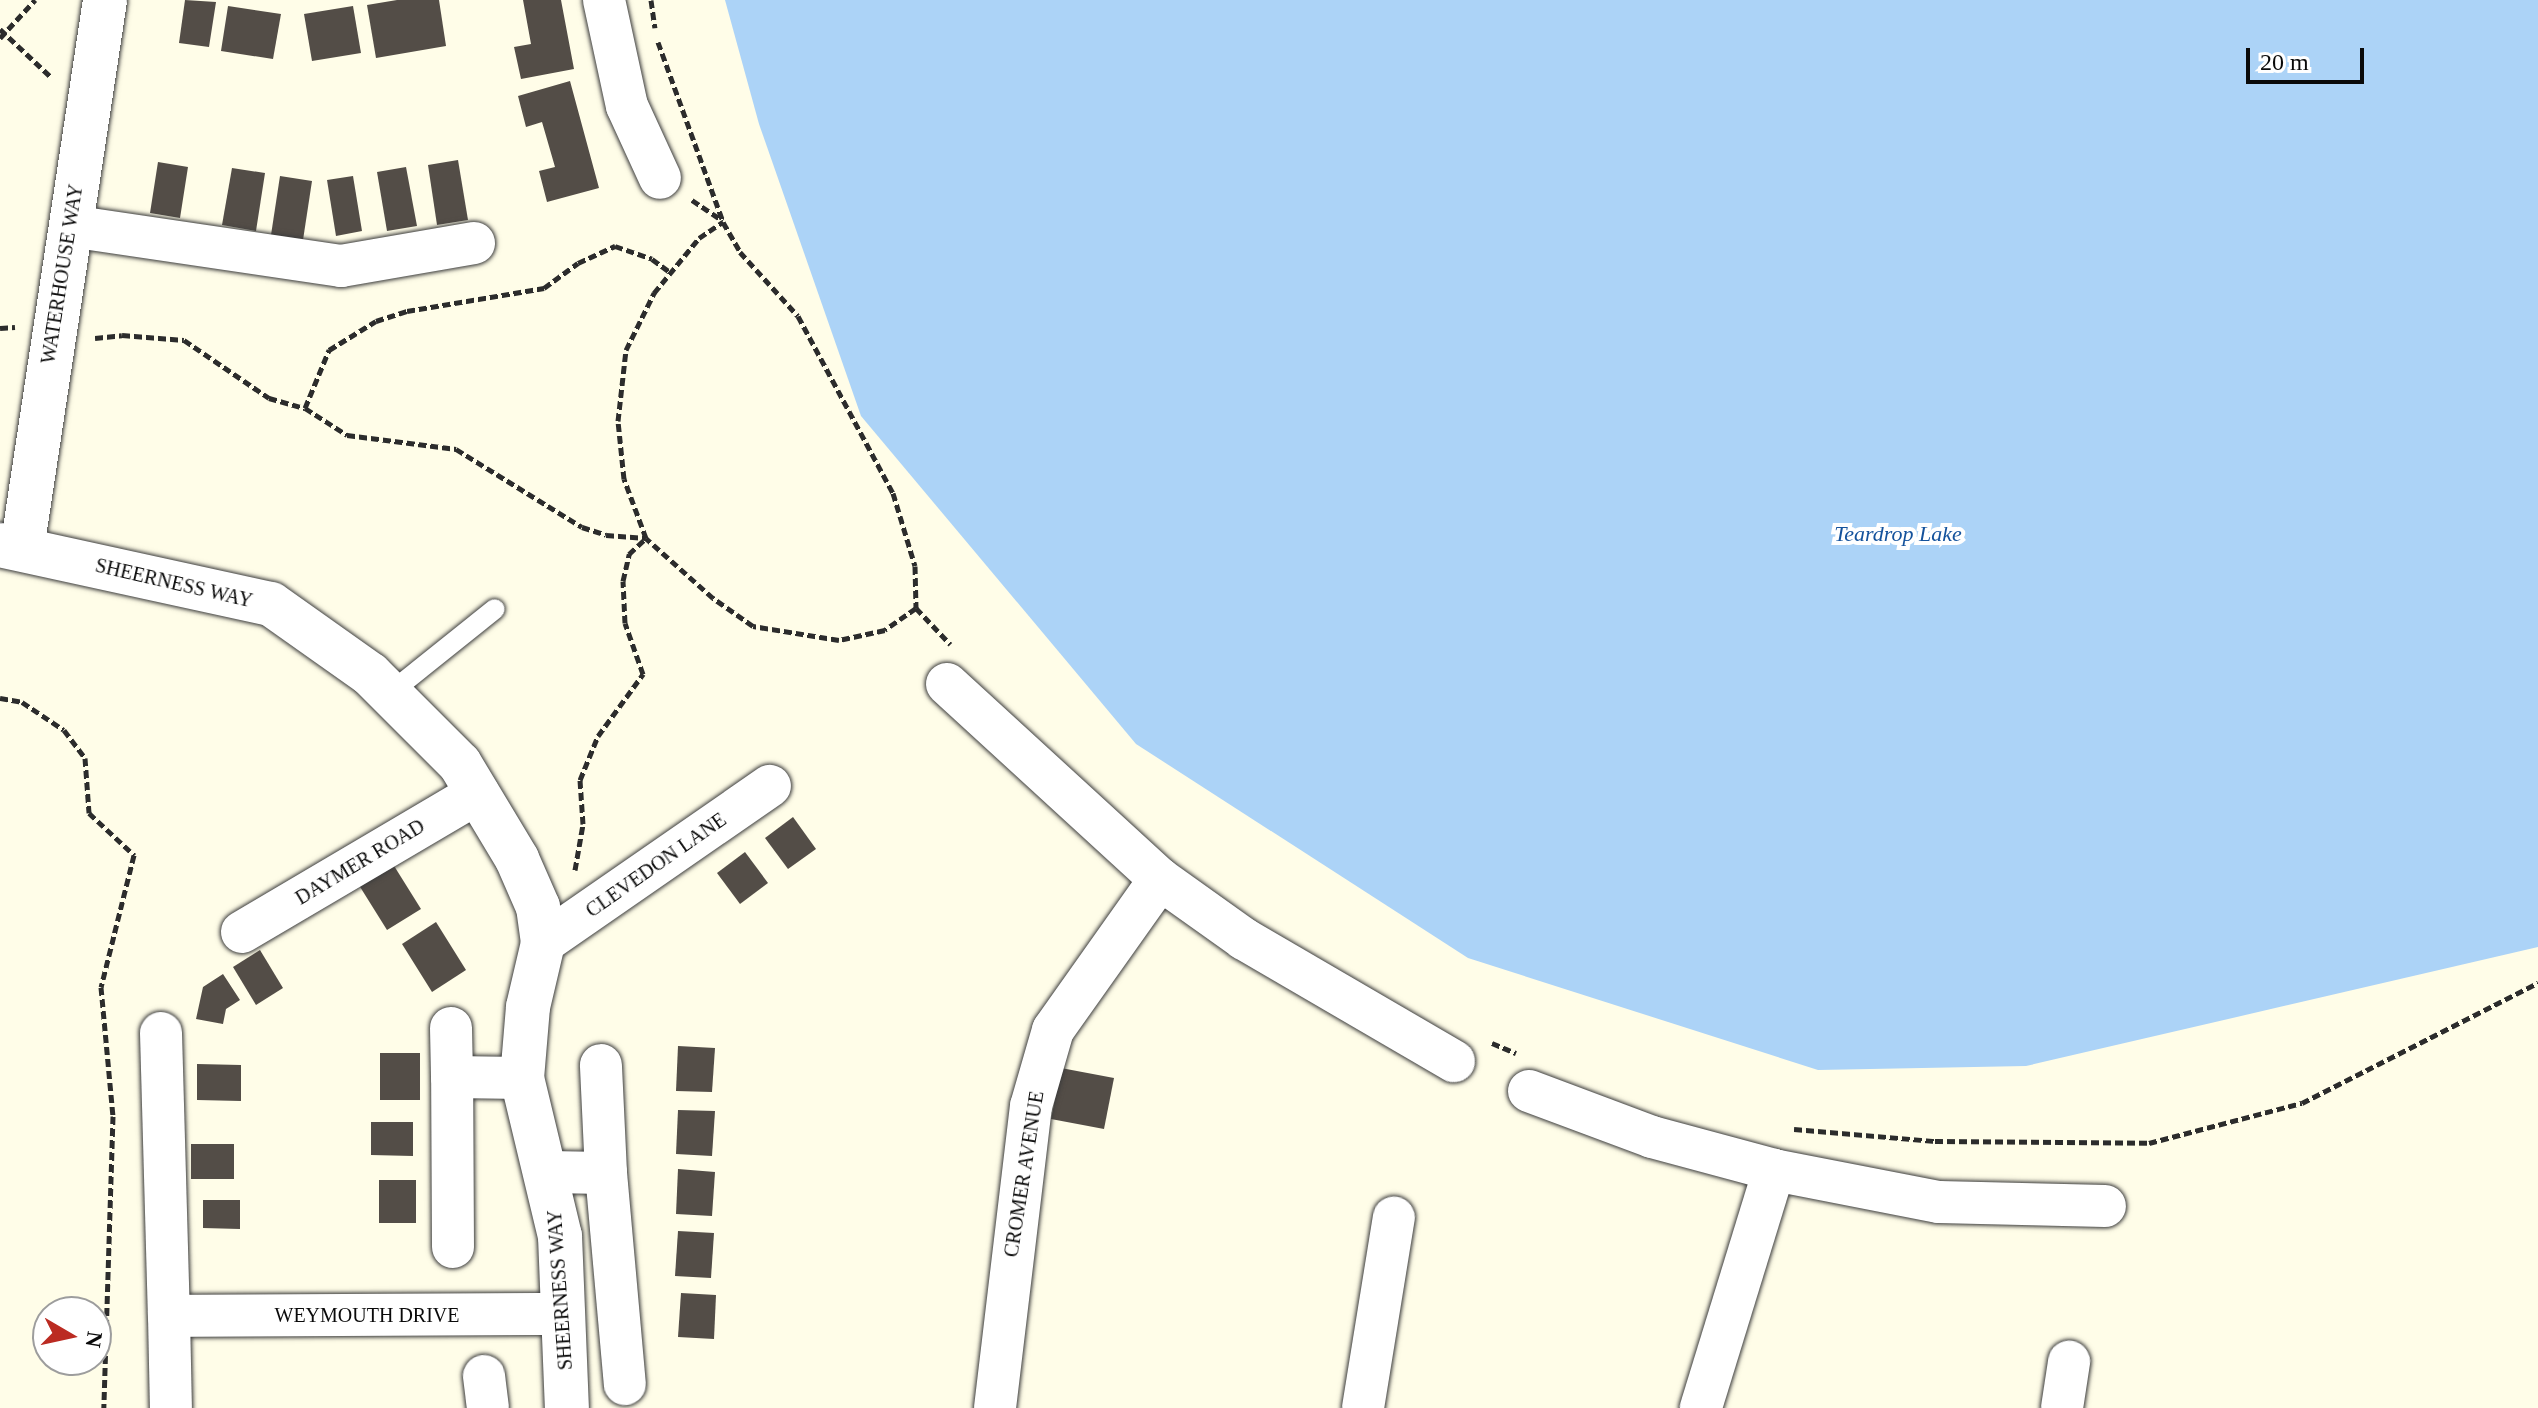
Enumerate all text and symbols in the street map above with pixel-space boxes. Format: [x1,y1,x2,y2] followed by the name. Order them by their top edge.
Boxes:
[2250,32,2368,82] scale bar
[2260,49,2309,75] text: 20 m
[36,182,88,366] street label: WATERHOUSE WAY
[1834,521,1962,547] water label: Teardrop Lake
[93,553,255,613] street label: SHEERNESS WAY
[581,808,731,922] street label: CLEVEDON LANE
[291,814,429,910] street label: DAYMER ROAD
[999,1089,1049,1259] street label: CROMER AVENUE
[542,1209,578,1371] street label: SHEERNESS WAY
[32,1296,112,1376] north arrow
[275,1303,459,1327] street label: WEYMOUTH DRIVE
[81,1330,108,1349] text: N

